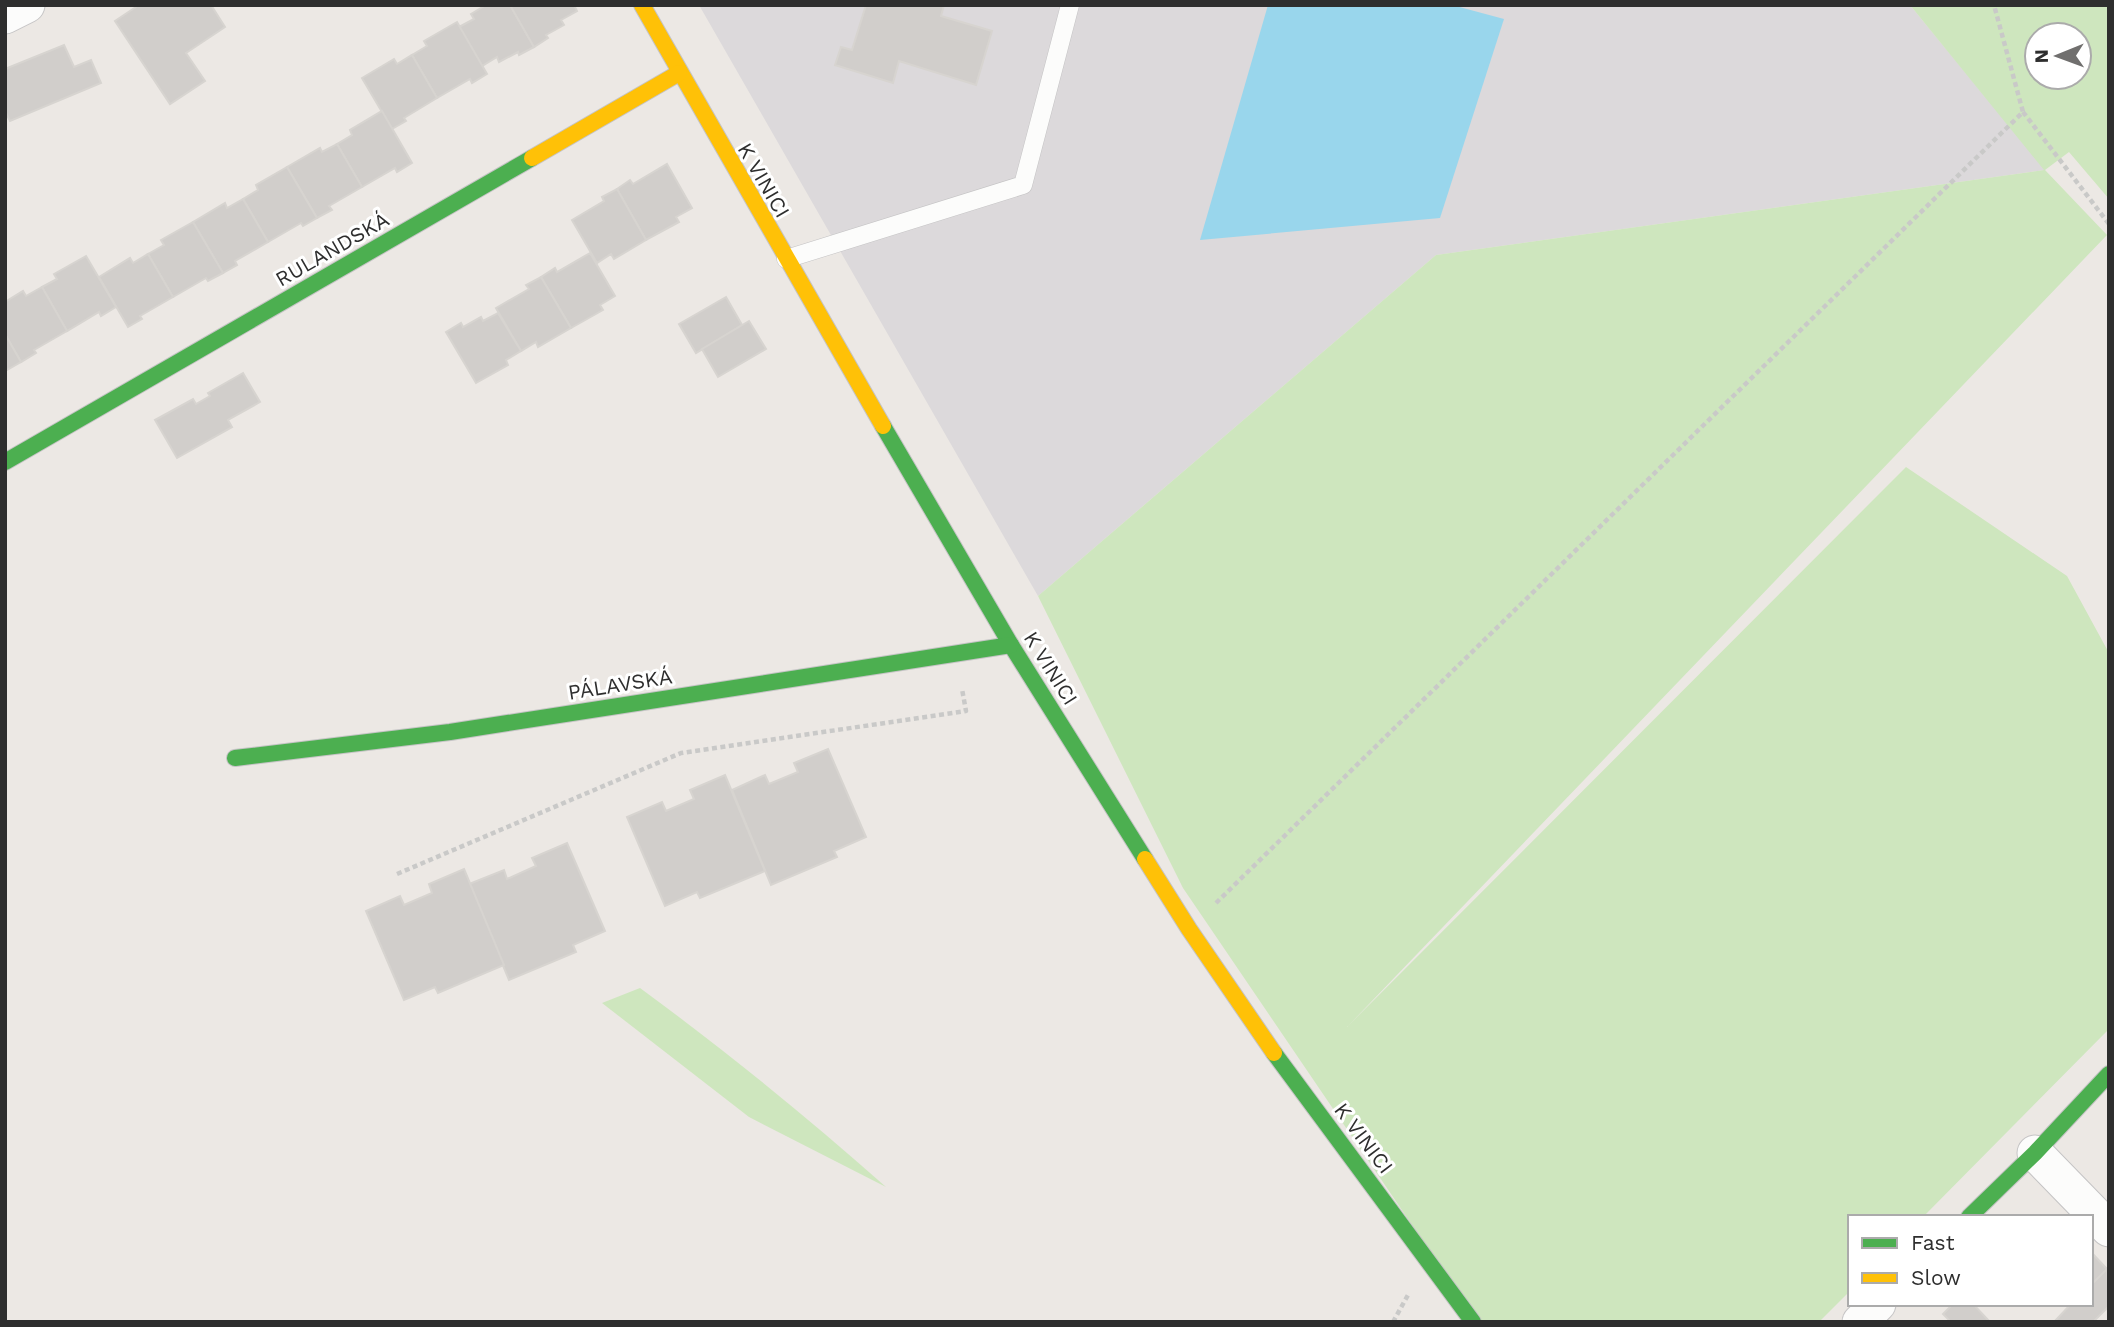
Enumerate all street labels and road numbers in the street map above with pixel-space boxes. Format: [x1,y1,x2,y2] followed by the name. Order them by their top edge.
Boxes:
[733,138,795,222] street label: K VINICI
[271,206,393,292] street label: RULANDSKÁ
[1019,627,1083,709] street label: K VINICI
[566,663,674,705] street label: PÁLAVSKÁ
[1329,1098,1399,1178] street label: K VINICI

